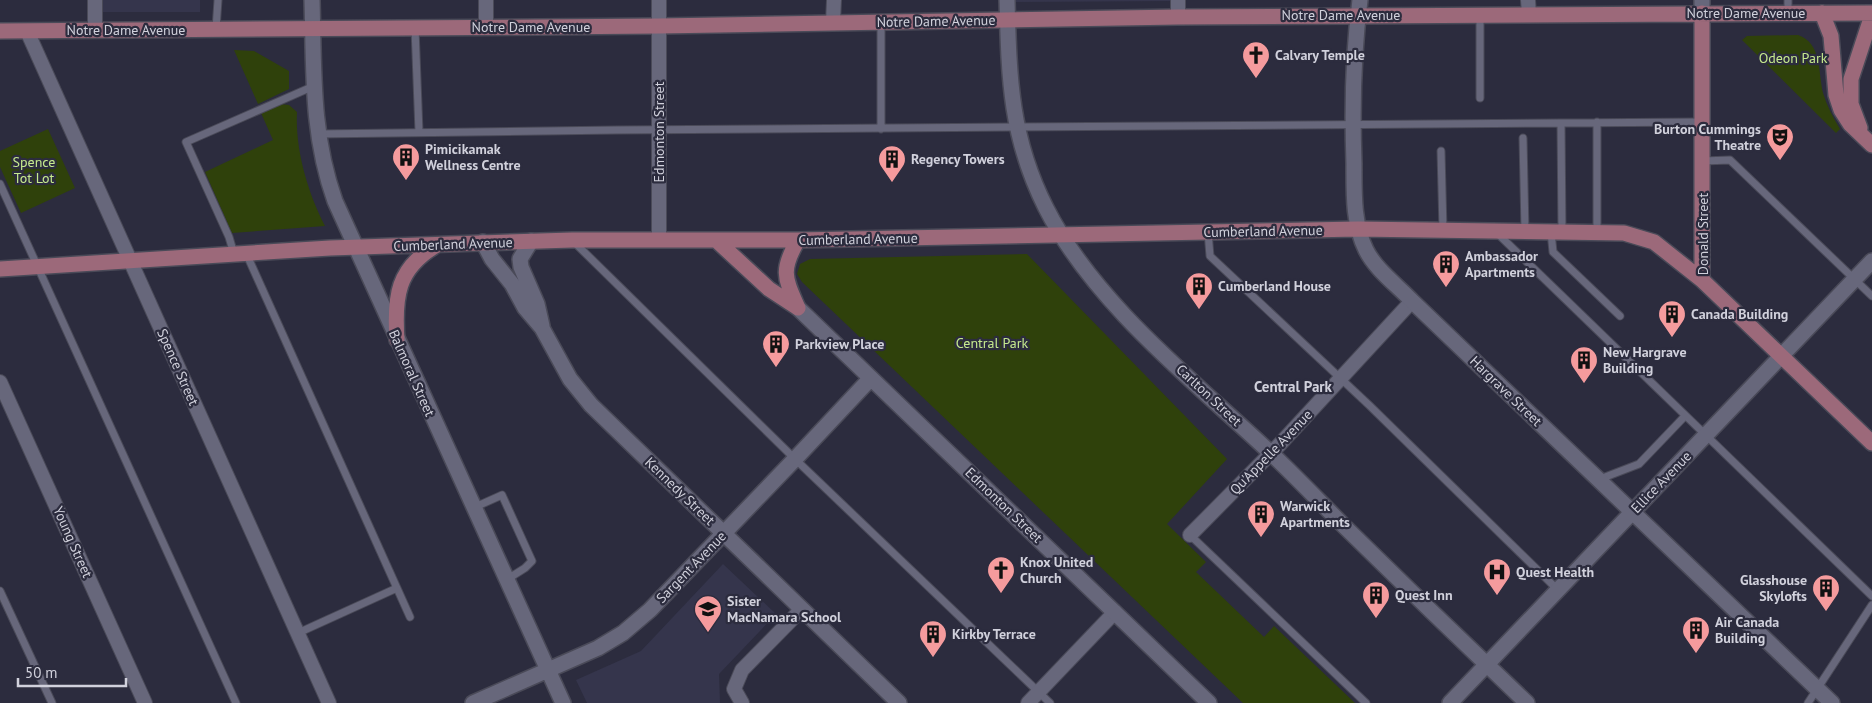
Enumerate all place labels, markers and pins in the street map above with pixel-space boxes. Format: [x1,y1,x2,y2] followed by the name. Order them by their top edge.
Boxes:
[1241,40,1271,79] church icon: Calvary Temple
[1275,46,1365,64] place label: Calvary Temple
[1654,120,1761,154] place label: Burton Cummings Theatre
[1765,122,1795,161] theatre icon: Burton Cummings Theatre
[425,140,521,174] place label: Pimicikamak Wellness Centre
[391,142,421,181] building icon: Pimicikamak Wellness Centre
[877,144,907,183] building icon: Regency Towers
[911,150,1005,168] place label: Regency Towers
[1465,247,1538,281] place label: Ambassador Apartments
[1431,249,1461,288] building icon: Ambassador Apartments
[1184,271,1214,310] building icon: Cumberland House
[1218,277,1331,295] place label: Cumberland House
[1657,299,1687,338] building icon: Canada Building
[1691,305,1788,323] place label: Canada Building
[761,329,791,368] building icon: Parkview Place
[795,335,884,353] place label: Parkview Place
[1603,343,1687,377] place label: New Hargrave Building
[1569,345,1599,384] building icon: New Hargrave Building
[1280,497,1350,531] place label: Warwick Apartments
[1246,499,1276,538] building icon: Warwick Apartments
[1020,553,1093,587] place label: Knox United Church
[986,555,1016,594] church icon: Knox United Church
[1482,557,1512,596] hospital icon: Quest Health
[1516,563,1594,581] place label: Quest Health
[1740,571,1807,605] place label: Glasshouse Skylofts
[1811,573,1841,612] building icon: Glasshouse Skylofts
[1361,580,1391,619] building icon: Quest Inn
[1395,586,1453,604] place label: Quest Inn
[727,592,842,626] place label: Sister MacNamara School
[693,594,723,633] school or university icon: Sister MacNamara School
[1715,613,1779,647] place label: Air Canada Building
[1681,615,1711,654] building icon: Air Canada Building
[918,619,948,658] building icon: Kirkby Terrace
[952,625,1036,643] place label: Kirkby Terrace

